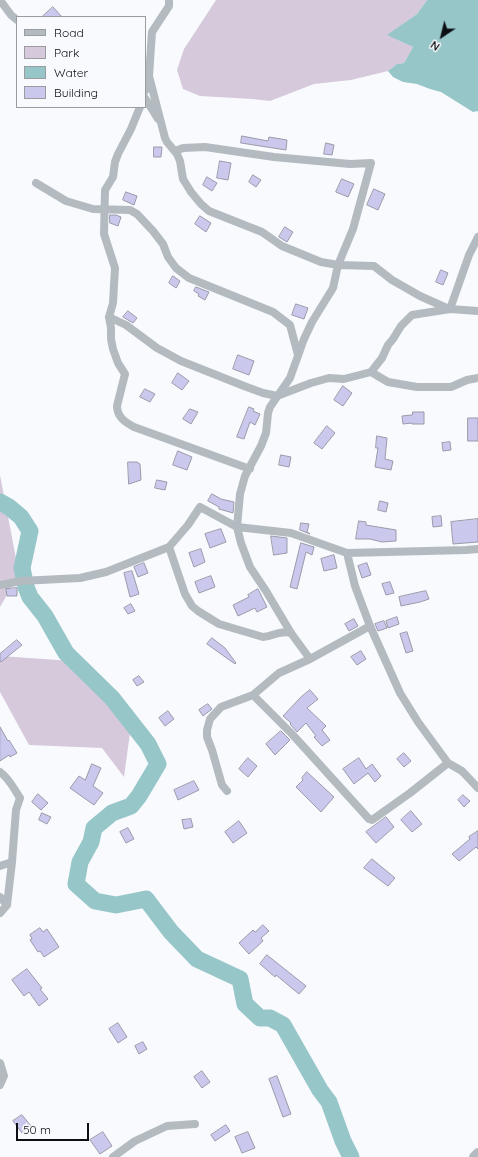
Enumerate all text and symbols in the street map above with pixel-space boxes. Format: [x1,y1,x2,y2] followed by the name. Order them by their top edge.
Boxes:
[16,16,146,108] legend
[422,16,462,56] north arrow
[54,25,84,40] text: Road
[428,38,442,54] text: N
[54,45,79,60] text: Park
[54,65,88,80] text: Water
[54,85,98,100] text: Building
[18,1115,91,1141] scale bar
[23,1122,51,1137] text: 50 m

